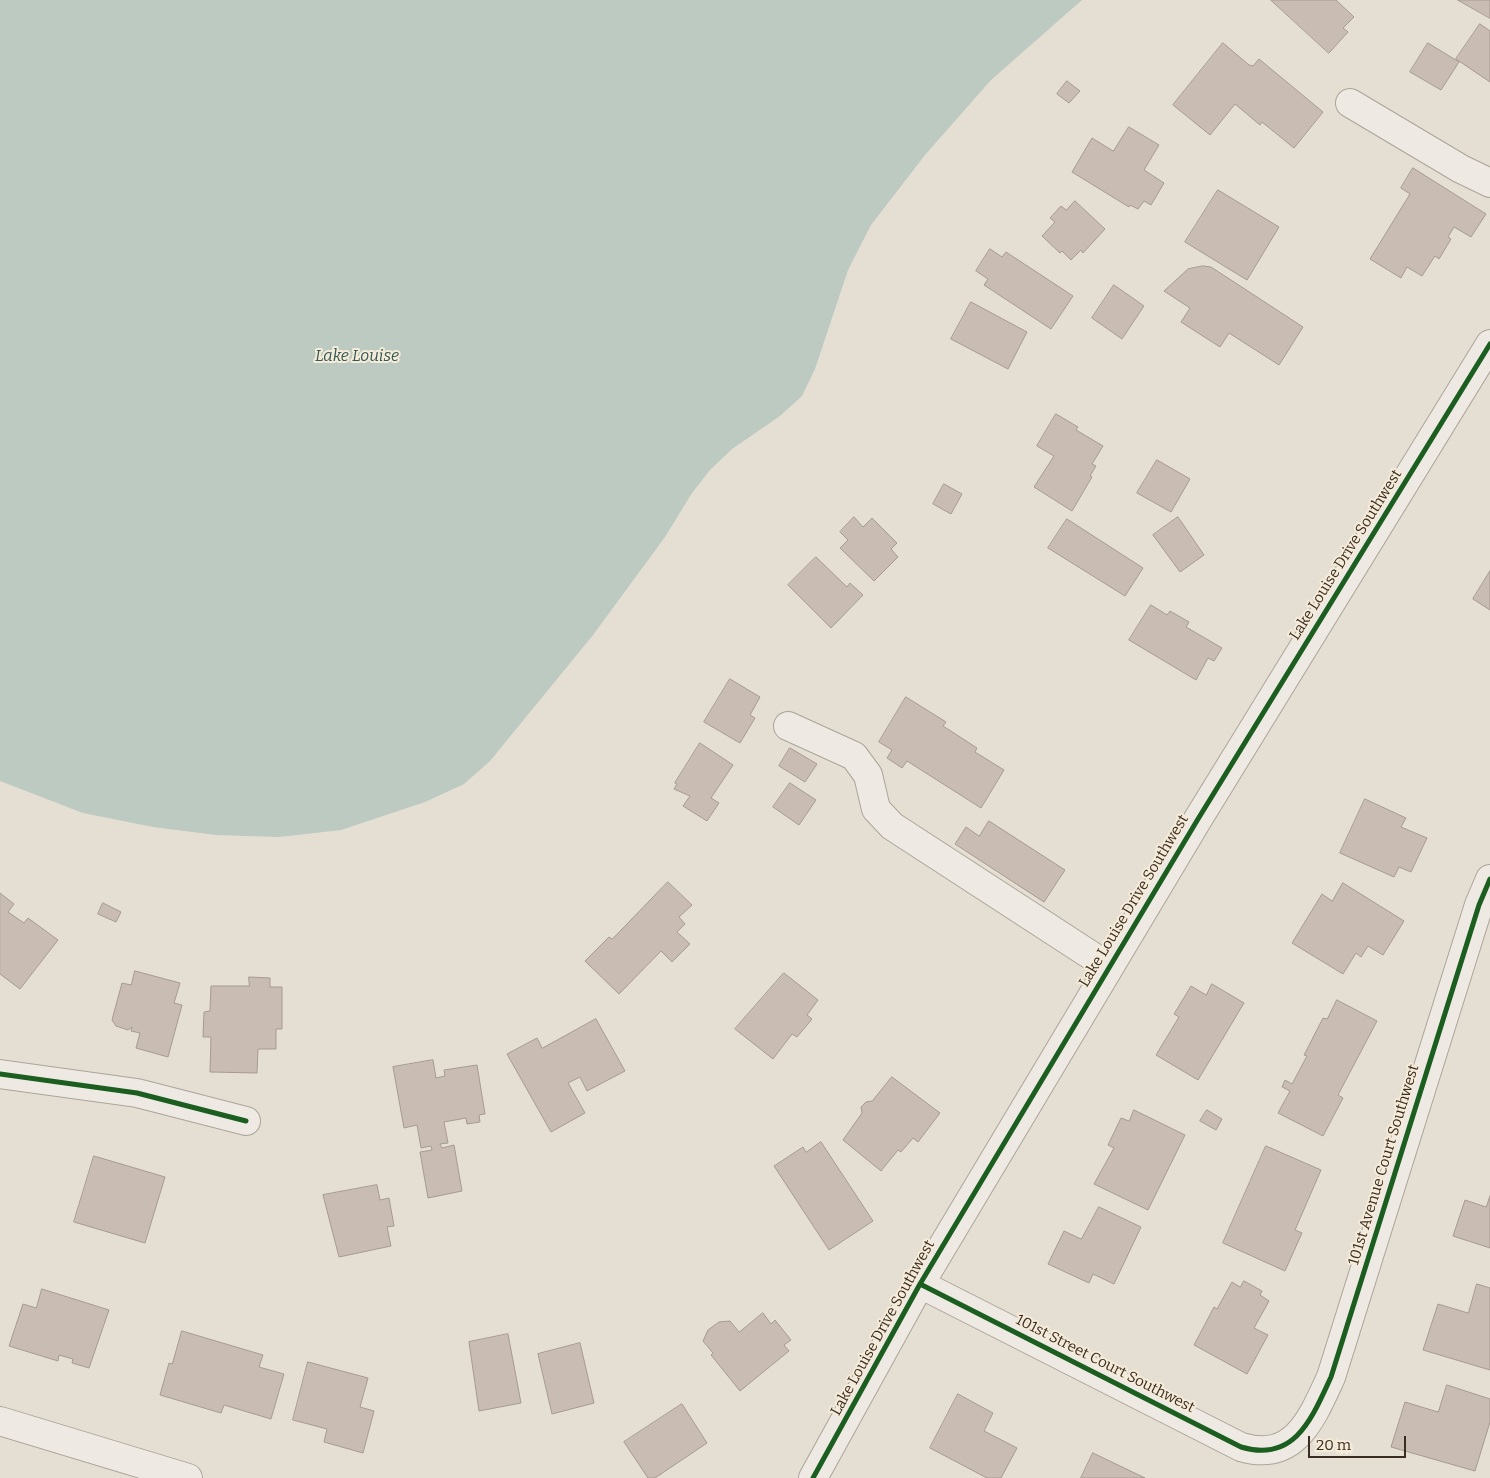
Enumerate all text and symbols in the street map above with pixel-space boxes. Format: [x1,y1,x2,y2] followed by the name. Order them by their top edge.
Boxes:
[315,347,399,367] water label: Lake Louise
[1286,466,1406,644] street label: Lake Louise Drive Southwest
[1075,812,1193,990] street label: Lake Louise Drive Southwest
[1345,1063,1423,1267] street label: 101st Avenue Court Southwest
[827,1237,939,1419] street label: Lake Louise Drive Southwest
[1013,1311,1197,1417] street label: 101st Street Court Southwest
[1310,1426,1408,1458] scale bar
[1316,1436,1351,1454] text: 20 m

